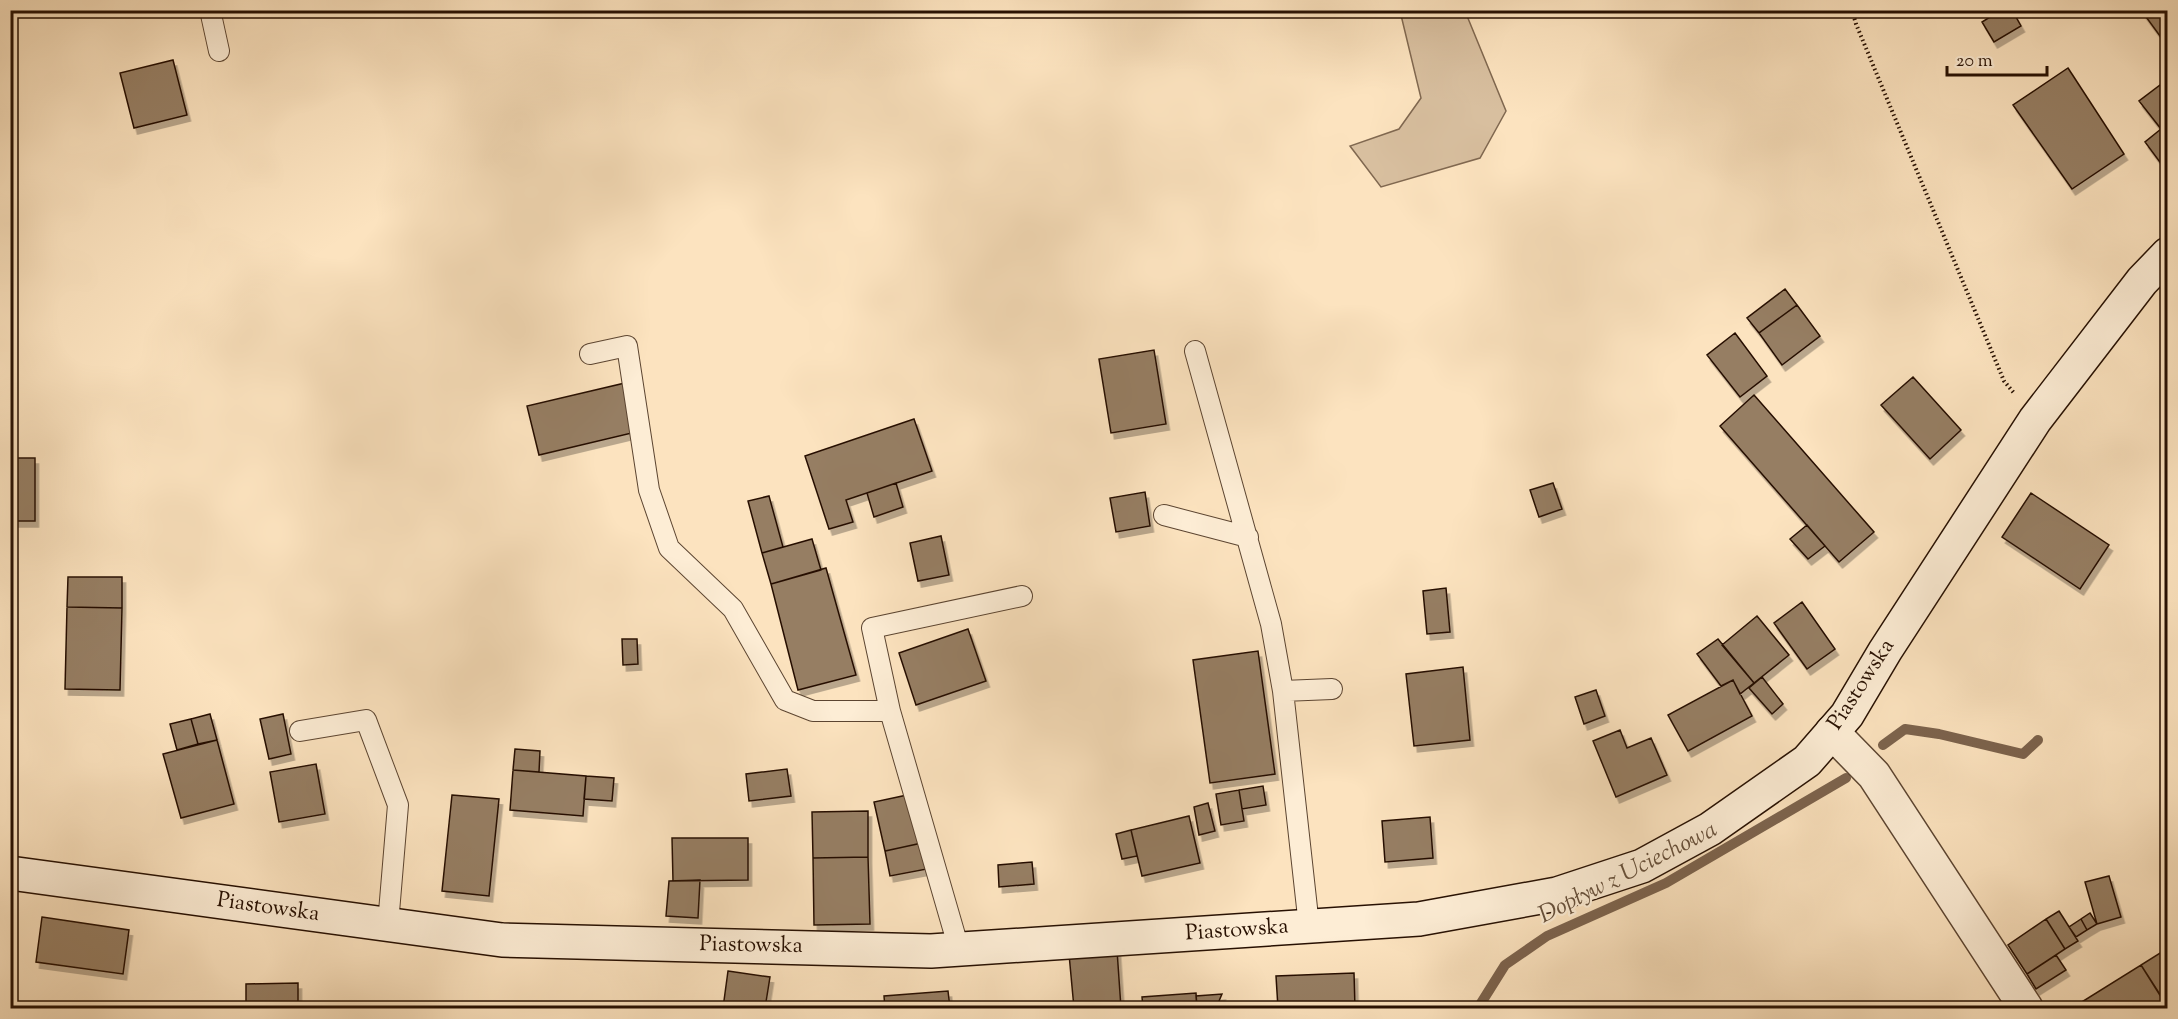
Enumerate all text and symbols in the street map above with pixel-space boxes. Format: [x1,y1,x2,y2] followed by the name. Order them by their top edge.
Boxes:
[1947,39,2048,77] scale bar
[1956,49,1993,75] text: 20 m
[1820,633,1904,737] street label: Piastowska
[1533,813,1723,933] water label: Dopływ z Uciechowa
[215,885,321,931] street label: Piastowska
[1184,911,1290,951] street label: Piastowska
[699,929,803,963] street label: Piastowska

